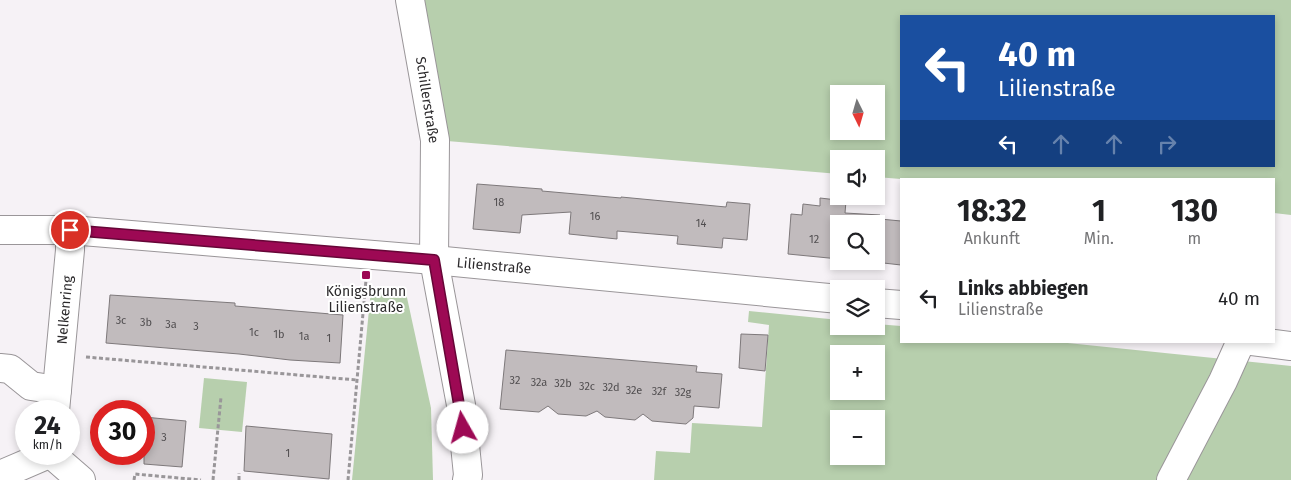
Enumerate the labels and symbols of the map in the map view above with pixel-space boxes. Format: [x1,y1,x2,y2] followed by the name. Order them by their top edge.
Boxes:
[412,55,442,145] street label: Schillerstraße
[830,85,885,140] north arrow
[494,196,504,209] house number: 18
[49,209,91,251] pin
[590,210,600,223] house number: 16
[696,217,706,230] house number: 14
[809,233,819,246] house number: 12
[456,254,532,278] street label: Lilienstraße
[360,269,372,281] marker: Königsbrunn Lilienstraße
[54,274,77,345] street label: Nelkenring
[326,283,406,316] place label: Königsbrunn Lilienstraße
[116,314,126,327] house number: 3c
[140,316,152,329] house number: 3b
[165,318,177,331] house number: 3a
[193,320,199,333] house number: 3
[249,326,259,339] house number: 1c
[273,328,285,341] house number: 1b
[299,330,309,343] house number: 1a
[327,332,331,345] house number: 1
[510,374,520,387] house number: 32
[531,376,547,389] house number: 32a
[554,377,572,390] house number: 32b
[579,380,595,393] house number: 32c
[602,381,620,394] house number: 32d
[626,384,642,397] house number: 32e
[652,385,668,398] house number: 32f
[675,386,691,399] house number: 32g
[90,400,155,465] speed limit sign: 30
[436,401,488,453] position arrow
[161,431,167,444] house number: 3
[286,447,290,460] house number: 1

